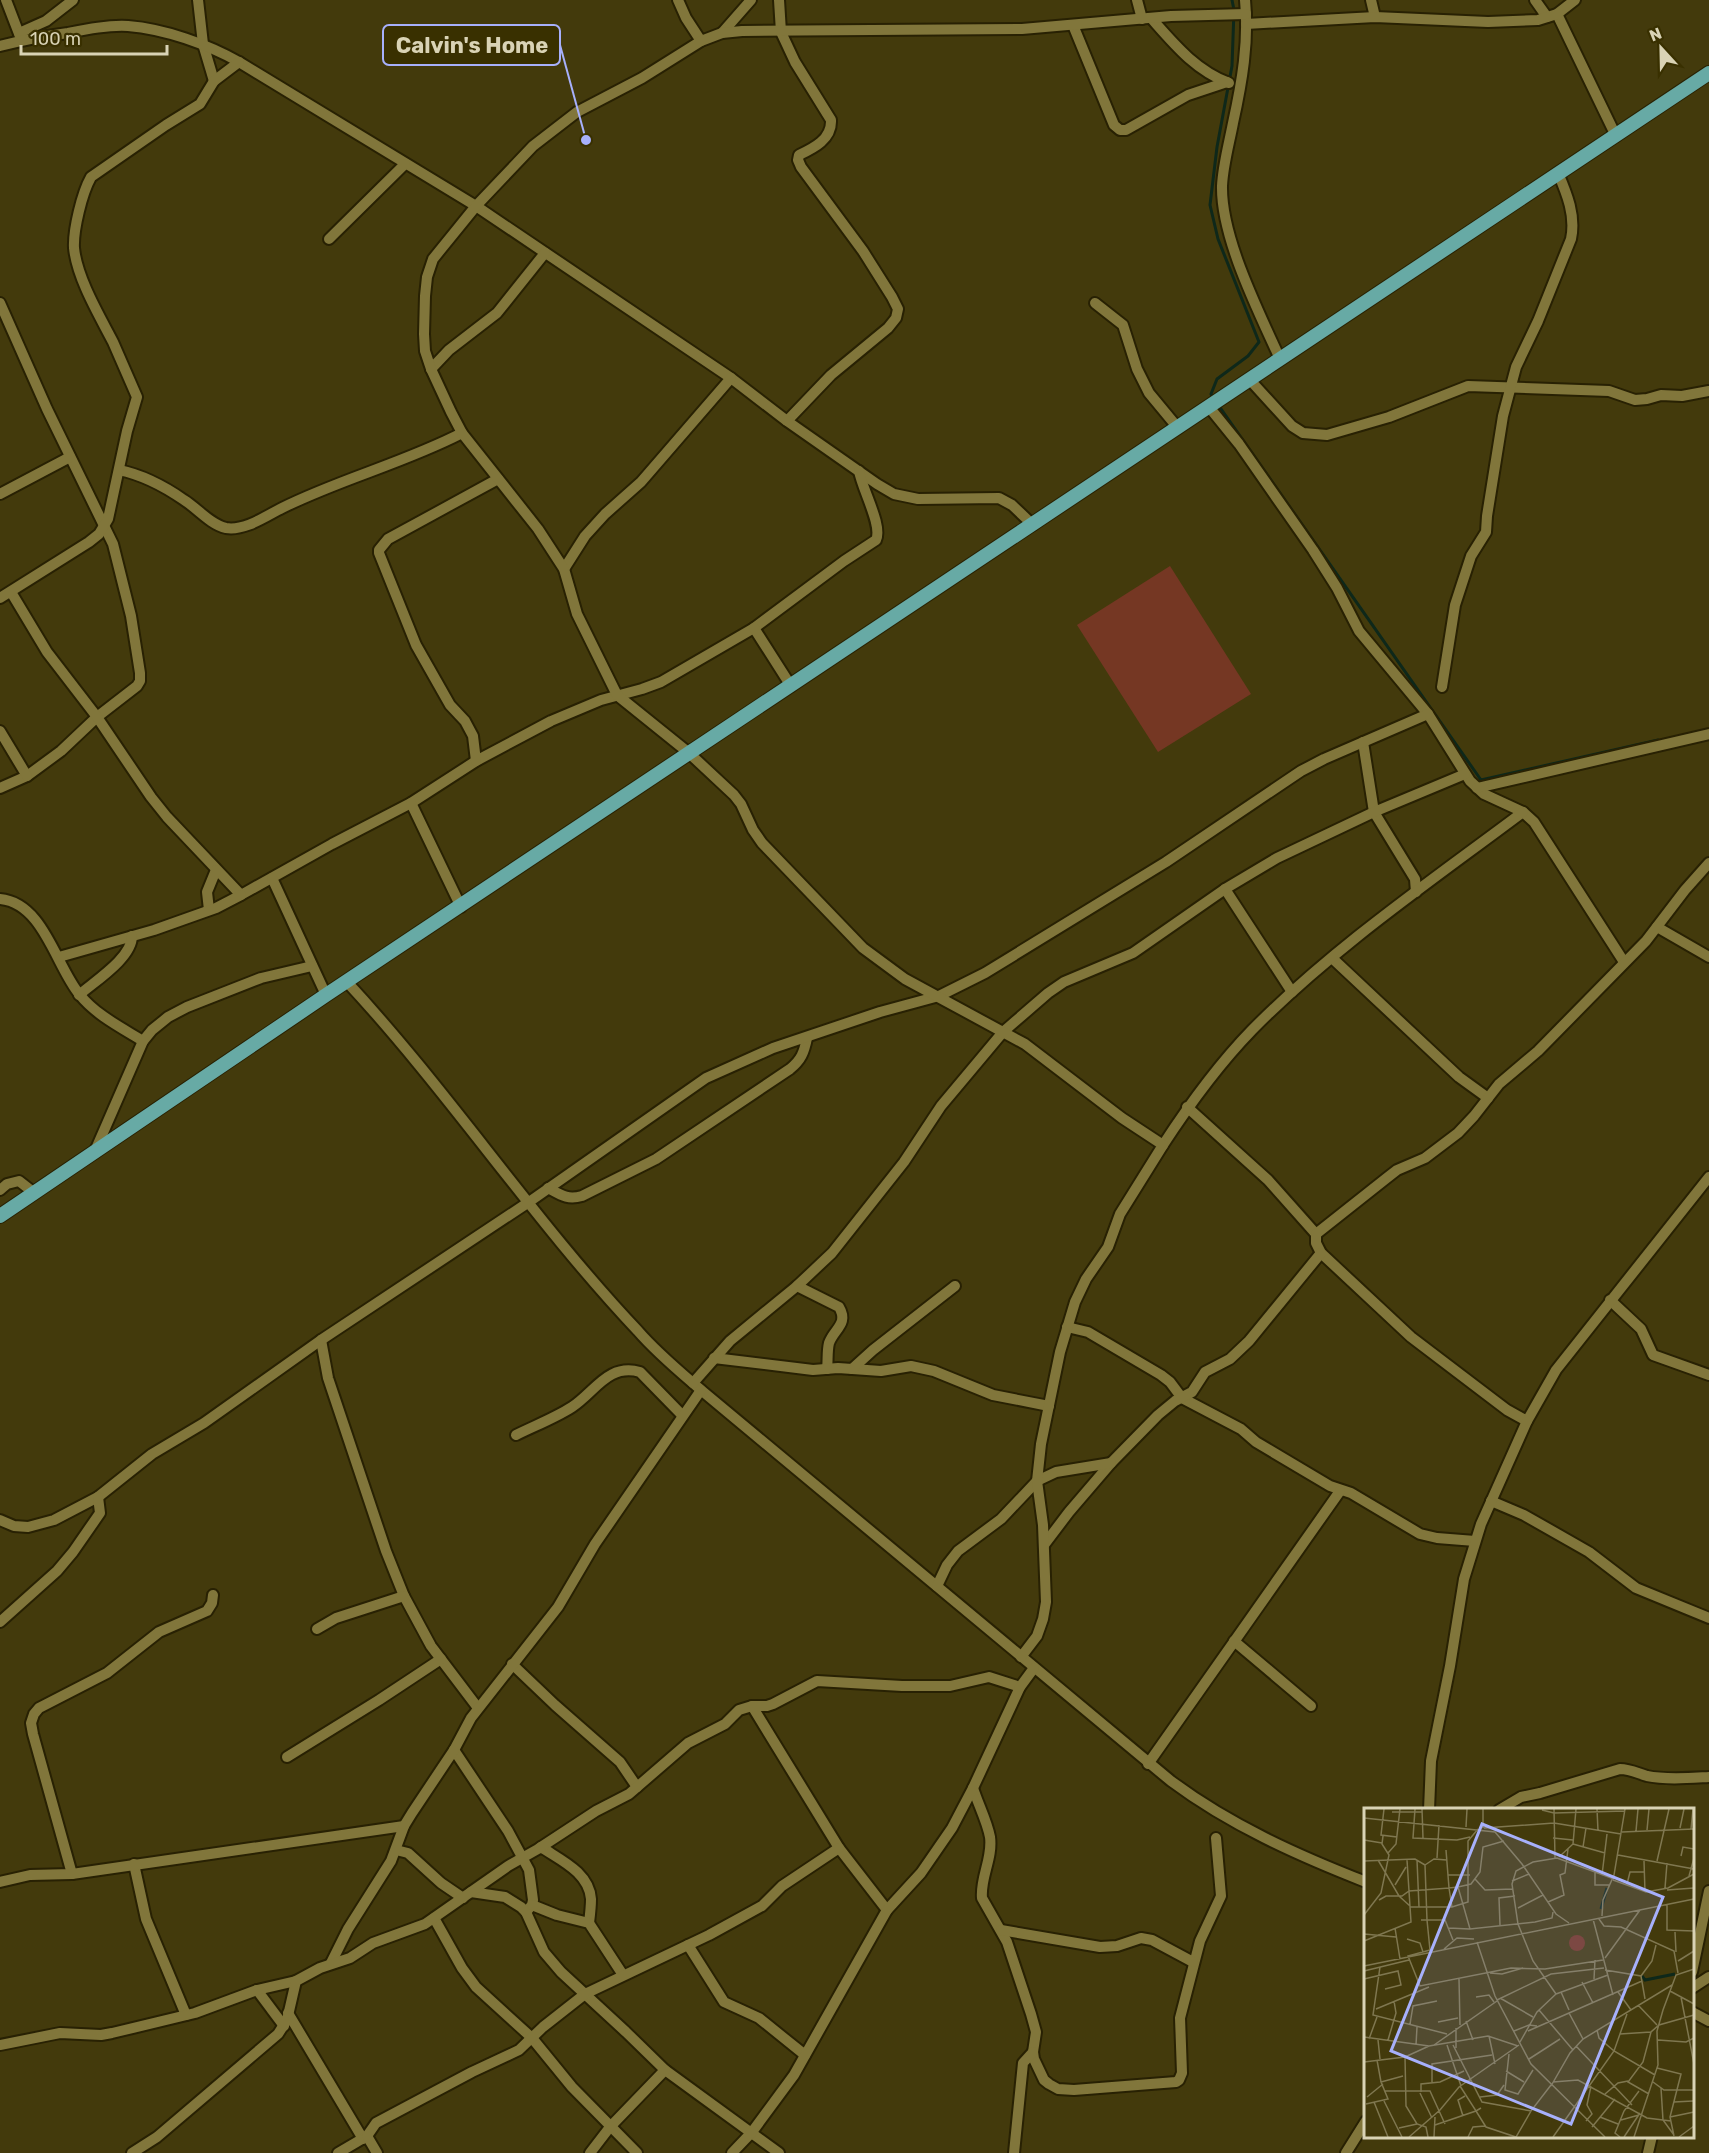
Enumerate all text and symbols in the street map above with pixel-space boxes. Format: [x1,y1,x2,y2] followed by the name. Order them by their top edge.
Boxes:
[21,18,166,56] scale bar
[1631,18,1691,78] north arrow
[1647,24,1664,46] text: N
[383,25,560,65] callout: Calvin's Home
[30,28,81,50] text: 100 m
[396,32,548,59] text: Calvin's Home
[1364,1808,1694,2138] inset map

